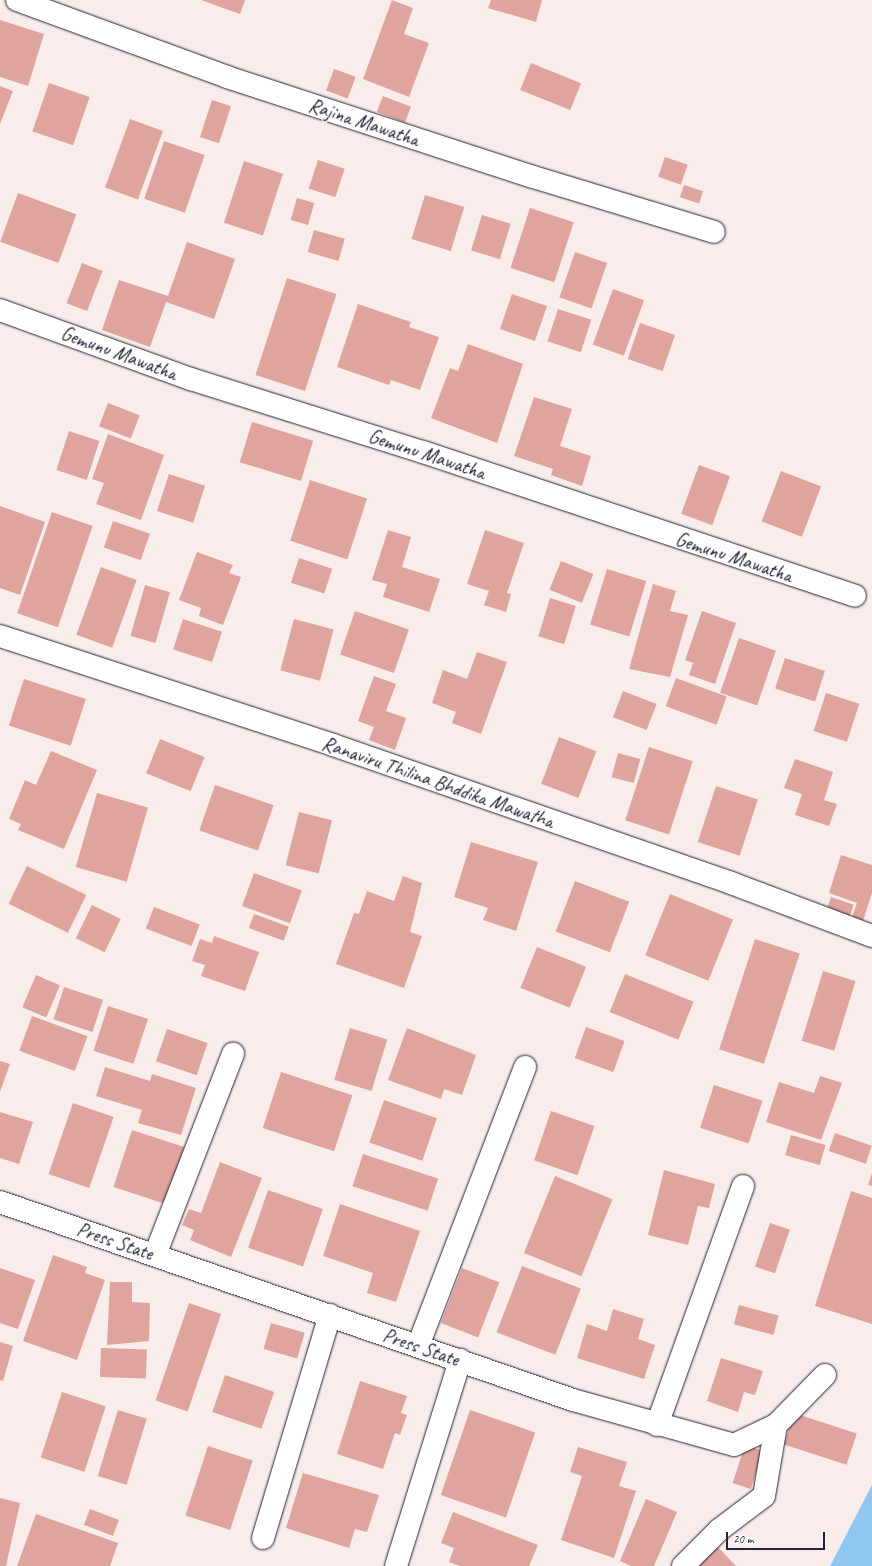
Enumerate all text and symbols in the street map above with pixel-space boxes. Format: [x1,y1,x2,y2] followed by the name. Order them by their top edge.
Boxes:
[306,93,422,151] street label: Rajina Mawatha
[58,321,180,385] street label: Gemunu Mawatha
[366,424,488,484] street label: Gemunu Mawatha
[673,527,795,587] street label: Gemunu Mawatha
[320,731,556,833] street label: Ranaviru Thilina Bhddika Mawatha
[73,1217,157,1265] street label: Press State
[379,1323,463,1371] street label: Press State
[728,1524,827,1550] scale bar
[733,1531,753,1547] text: 20 m

